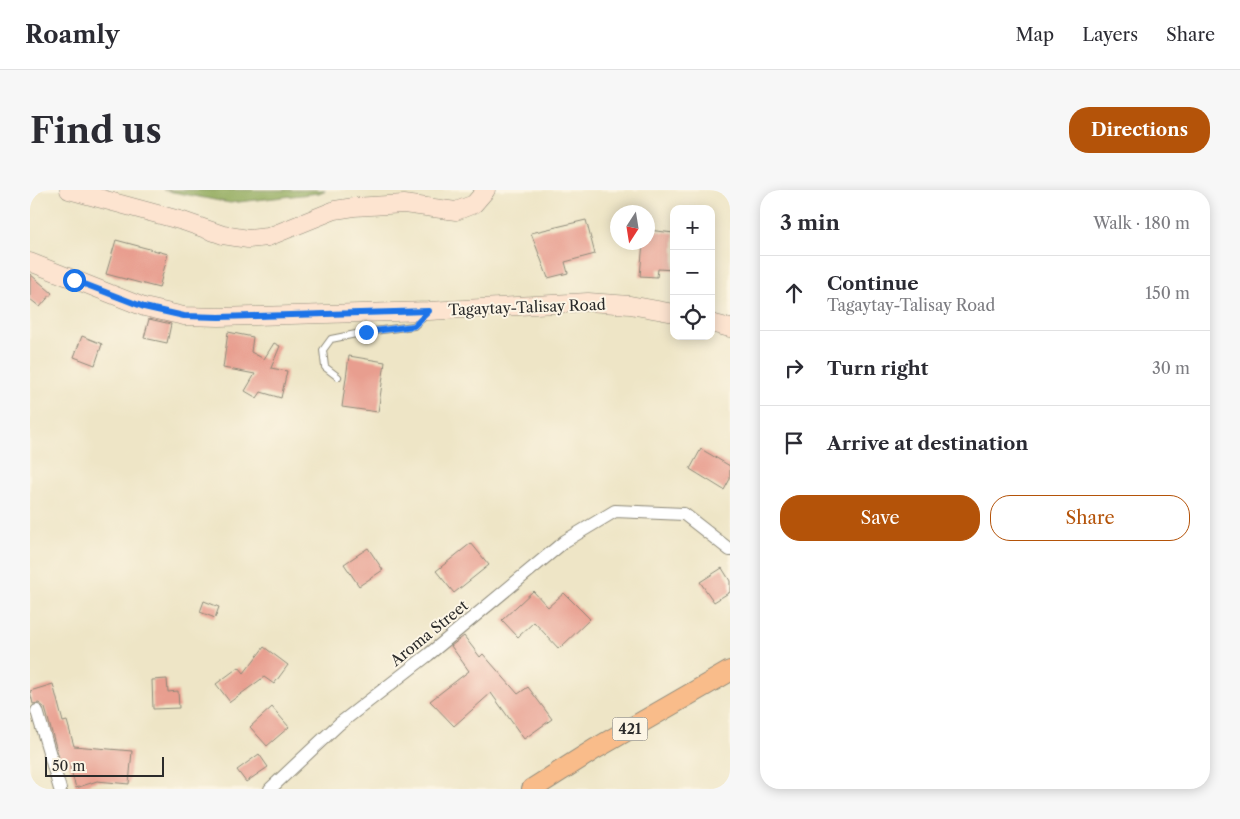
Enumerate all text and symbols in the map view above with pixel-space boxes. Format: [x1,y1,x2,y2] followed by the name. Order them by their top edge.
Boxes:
[25,20,119,49] text: Roamly
[1016,24,1054,46] text: Map
[1082,24,1138,46] text: Layers
[1166,24,1215,46] text: Share
[1069,107,1210,153] button: Directions
[30,109,162,152] text: Find us
[610,205,655,250] north arrow
[670,205,715,340] map controls
[670,205,715,250] button: +
[780,210,840,235] text: 3 min
[1093,213,1190,233] text: Walk · 180 m
[670,250,715,295] button: −
[63,269,86,292] route start
[827,272,919,295] text: Continue
[780,279,808,307] icon: ahead
[1145,283,1190,303] text: 150 m
[448,295,606,319] street label: Tagaytay-Talisay Road
[670,295,715,340] button: locate
[827,295,995,315] text: Tagaytay-Talisay Road
[355,321,378,344] route end
[780,354,808,382] icon: right
[827,357,928,380] text: Turn right
[1152,358,1190,378] text: 30 m
[780,429,808,457] icon: arrive
[827,432,1028,455] text: Arrive at destination
[780,495,980,541] button: Save
[990,495,1190,541] button: Share
[385,595,472,671] street label: Aroma Street
[612,718,648,740] road number: 421
[45,754,164,777] scale bar
[52,757,85,775] text: 50 m

